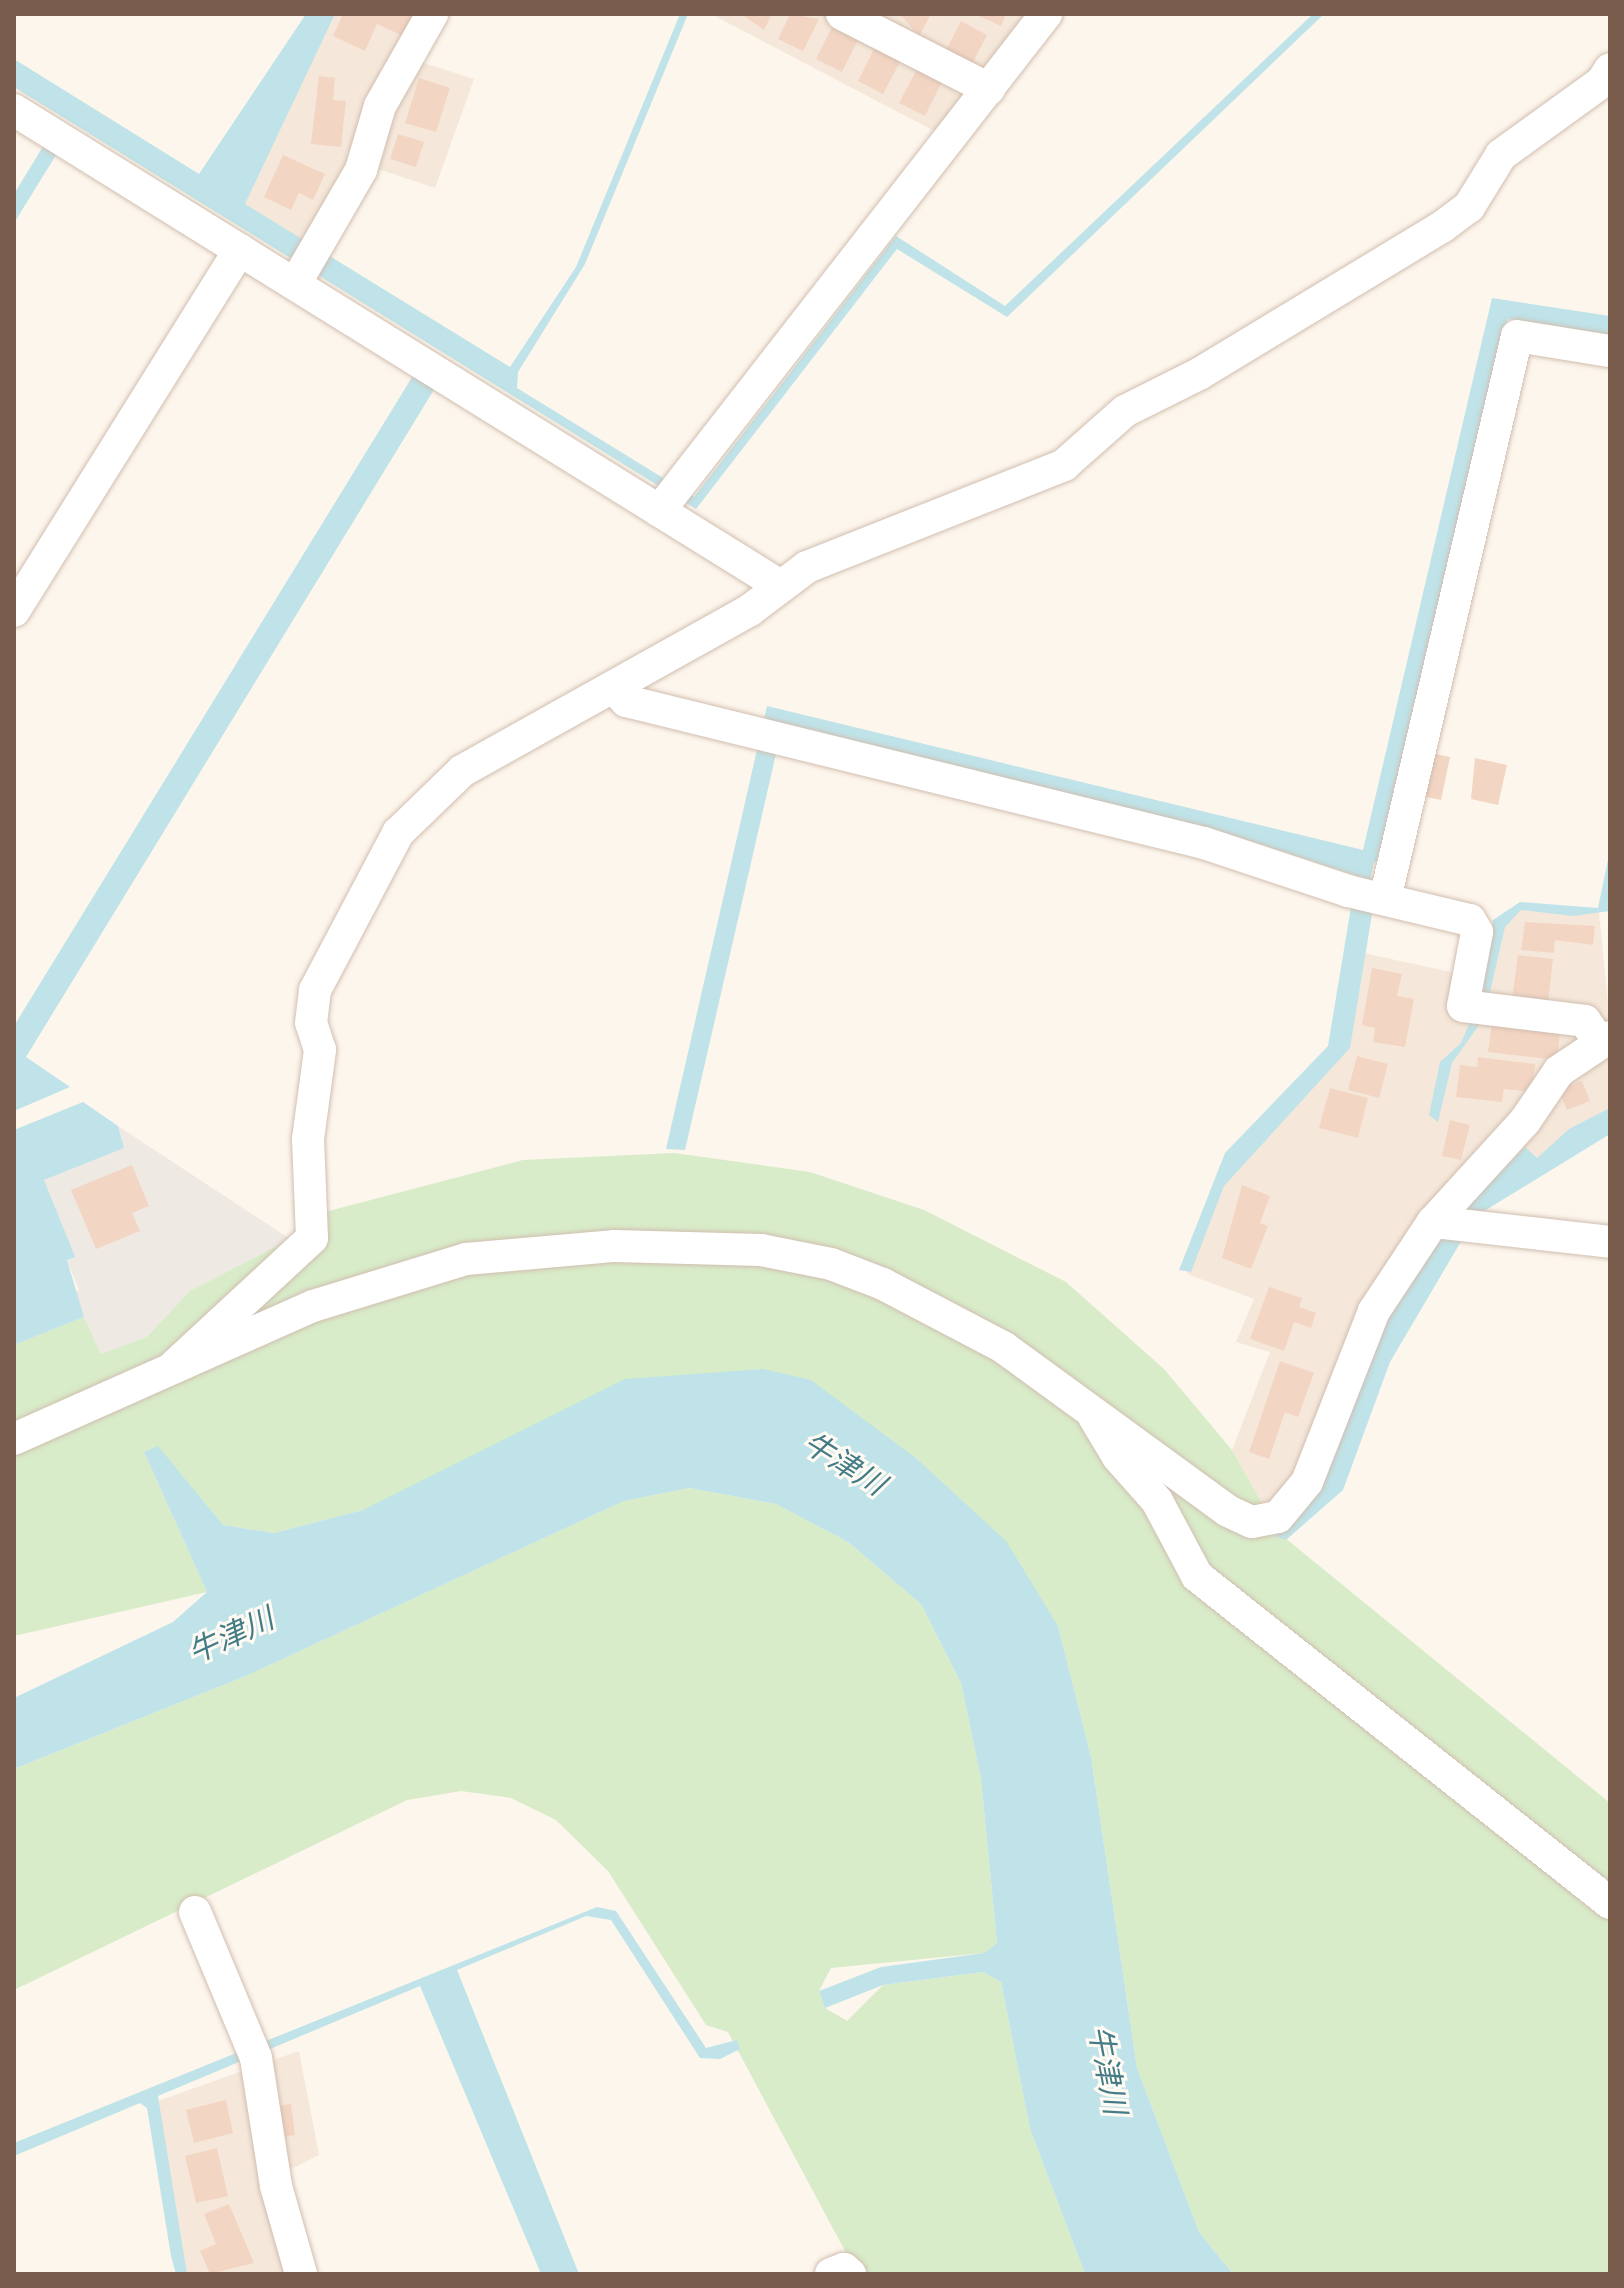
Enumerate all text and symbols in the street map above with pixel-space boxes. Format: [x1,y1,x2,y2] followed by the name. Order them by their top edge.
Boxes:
[796,1425,892,1503] water label: 牛津川
[183,1601,279,1671] water label: 牛津川
[1081,2022,1133,2118] water label: 牛津川

